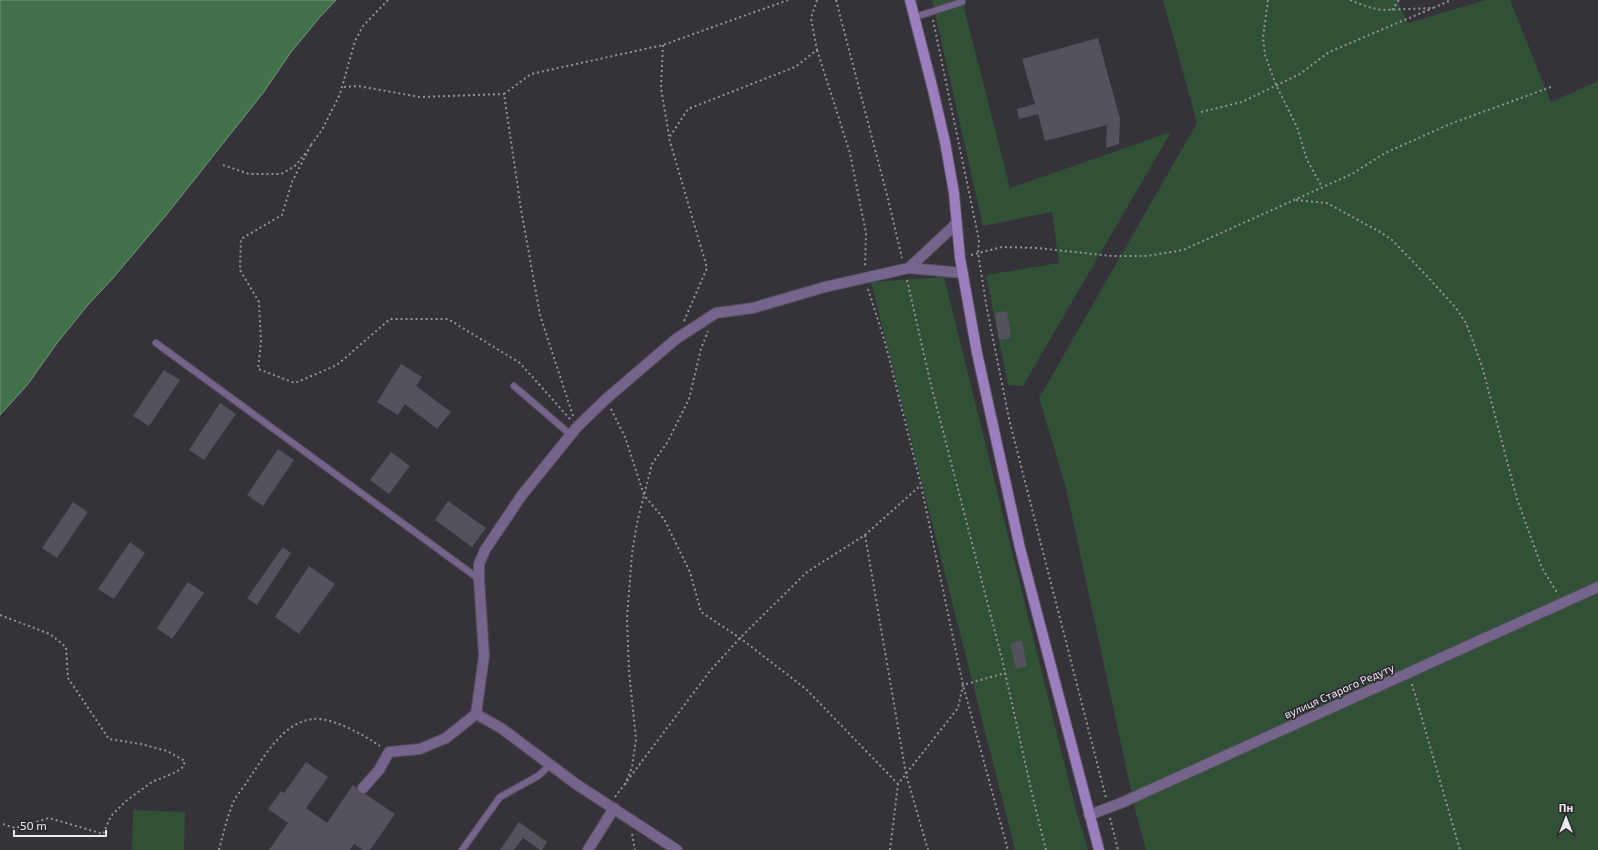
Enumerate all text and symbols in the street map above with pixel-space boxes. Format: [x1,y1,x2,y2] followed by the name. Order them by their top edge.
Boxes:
[1282,660,1396,722] street label: вулиця Старого Редуту
[1546,798,1586,838] north arrow
[1559,801,1573,814] text: Пн
[14,812,106,838] scale bar
[20,818,47,832] text: 50 m

